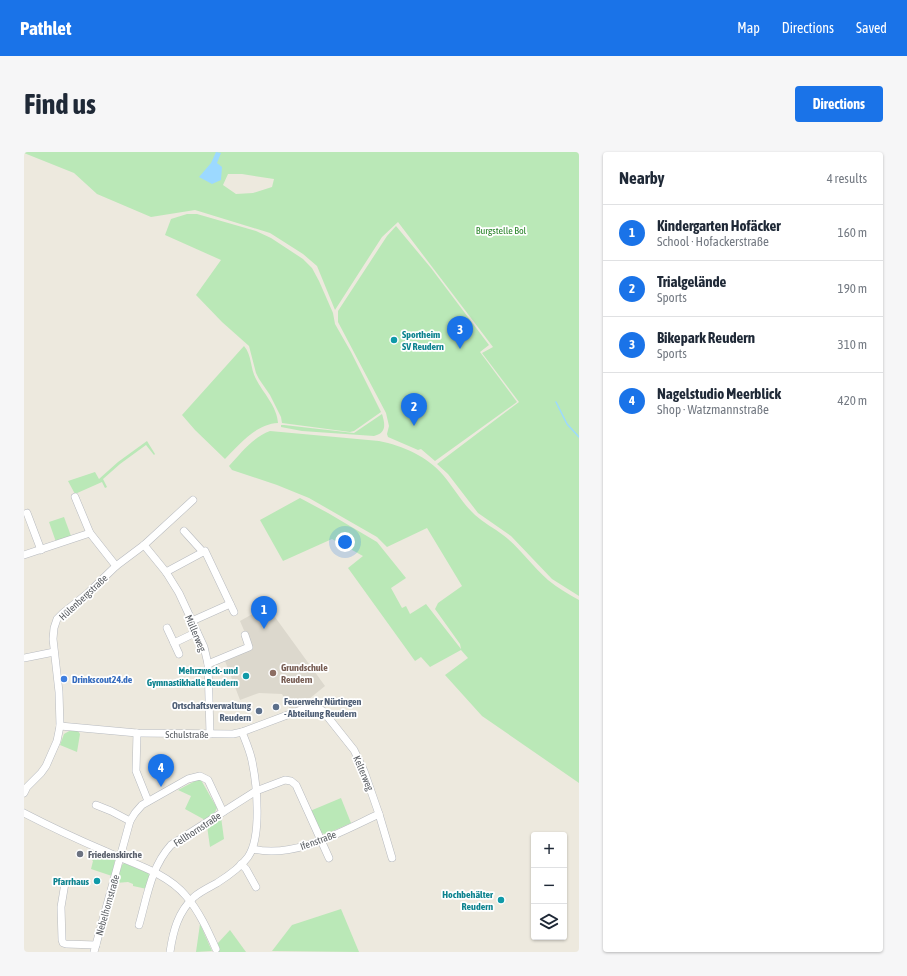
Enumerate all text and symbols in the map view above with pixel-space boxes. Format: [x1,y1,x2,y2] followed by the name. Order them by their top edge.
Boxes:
[20,17,71,39] text: Pathlet
[737,20,760,36] text: Map
[782,20,834,36] text: Directions
[856,20,887,36] text: Saved
[795,86,883,122] button: Directions
[24,88,96,120] text: Find us
[619,168,665,188] text: Nearby
[827,171,867,186] text: 4 results
[657,217,781,234] text: Kindergarten Hofäcker
[476,225,527,236] park label: Burgstelle Bol
[629,225,635,240] text: 1
[838,225,867,240] text: 160 m
[657,234,769,249] text: School · Hofackerstraße
[657,273,726,290] text: Trialgelände
[629,281,635,296] text: 2
[838,281,867,296] text: 190 m
[657,290,687,305] text: Sports
[447,316,473,349] pin: 3
[402,329,444,352] place label: Sportheim SV Reudern
[657,329,755,346] text: Bikepark Reudern
[389,335,399,345] marker: Sportheim SV Reudern
[629,337,635,352] text: 3
[838,337,867,352] text: 310 m
[657,346,687,361] text: Sports
[657,385,781,402] text: Nagelstudio Meerblick
[401,393,427,426] pin: 2
[629,393,635,408] text: 4
[838,393,867,408] text: 420 m
[657,402,769,417] text: Shop · Watzmannstraße
[335,532,355,552] your location
[57,572,110,622] street label: Hülenbergstraße
[251,596,277,629] pin: 1
[183,613,208,654] street label: Müllerweg
[281,662,328,685] place label: Grundschule Reudern
[147,665,238,688] place label: Mehrzweck- und Gymnastikhalle Reudern
[268,668,278,678] marker: Grundschule Reudern
[241,671,251,681] marker: Mehrzweck- und Gymnastikhalle Reudern
[59,674,69,684] marker: Drinkscout24.de
[72,674,133,685] place label: Drinkscout24.de
[284,696,362,719] place label: Feuerwehr Nürtingen - Abteilung Reudern
[172,700,252,723] place label: Ortschaftsverwaltung Reudern
[271,702,281,712] marker: Feuerwehr Nürtingen - Abteilung Reudern
[254,706,264,716] marker: Ortschaftsverwaltung Reudern
[165,729,209,740] street label: Schulstraße
[148,754,174,787] pin: 4
[351,754,376,793] street label: Kelterweg
[172,810,223,849] street label: Fellhornstraße
[299,829,338,852] street label: Ifenstraße
[531,832,567,940] map controls
[531,832,567,868] button: +
[75,849,85,859] marker: Friedenskirche
[88,849,142,860] place label: Friedenskirche
[531,868,567,904] button: −
[94,873,122,937] street label: Nebelhornstraße
[53,876,89,887] place label: Pfarrhaus
[92,876,102,886] marker: Pfarrhaus
[442,889,494,912] place label: Hochbehälter Reudern
[496,895,506,905] marker: Hochbehälter Reudern
[531,904,567,940] button: layers

